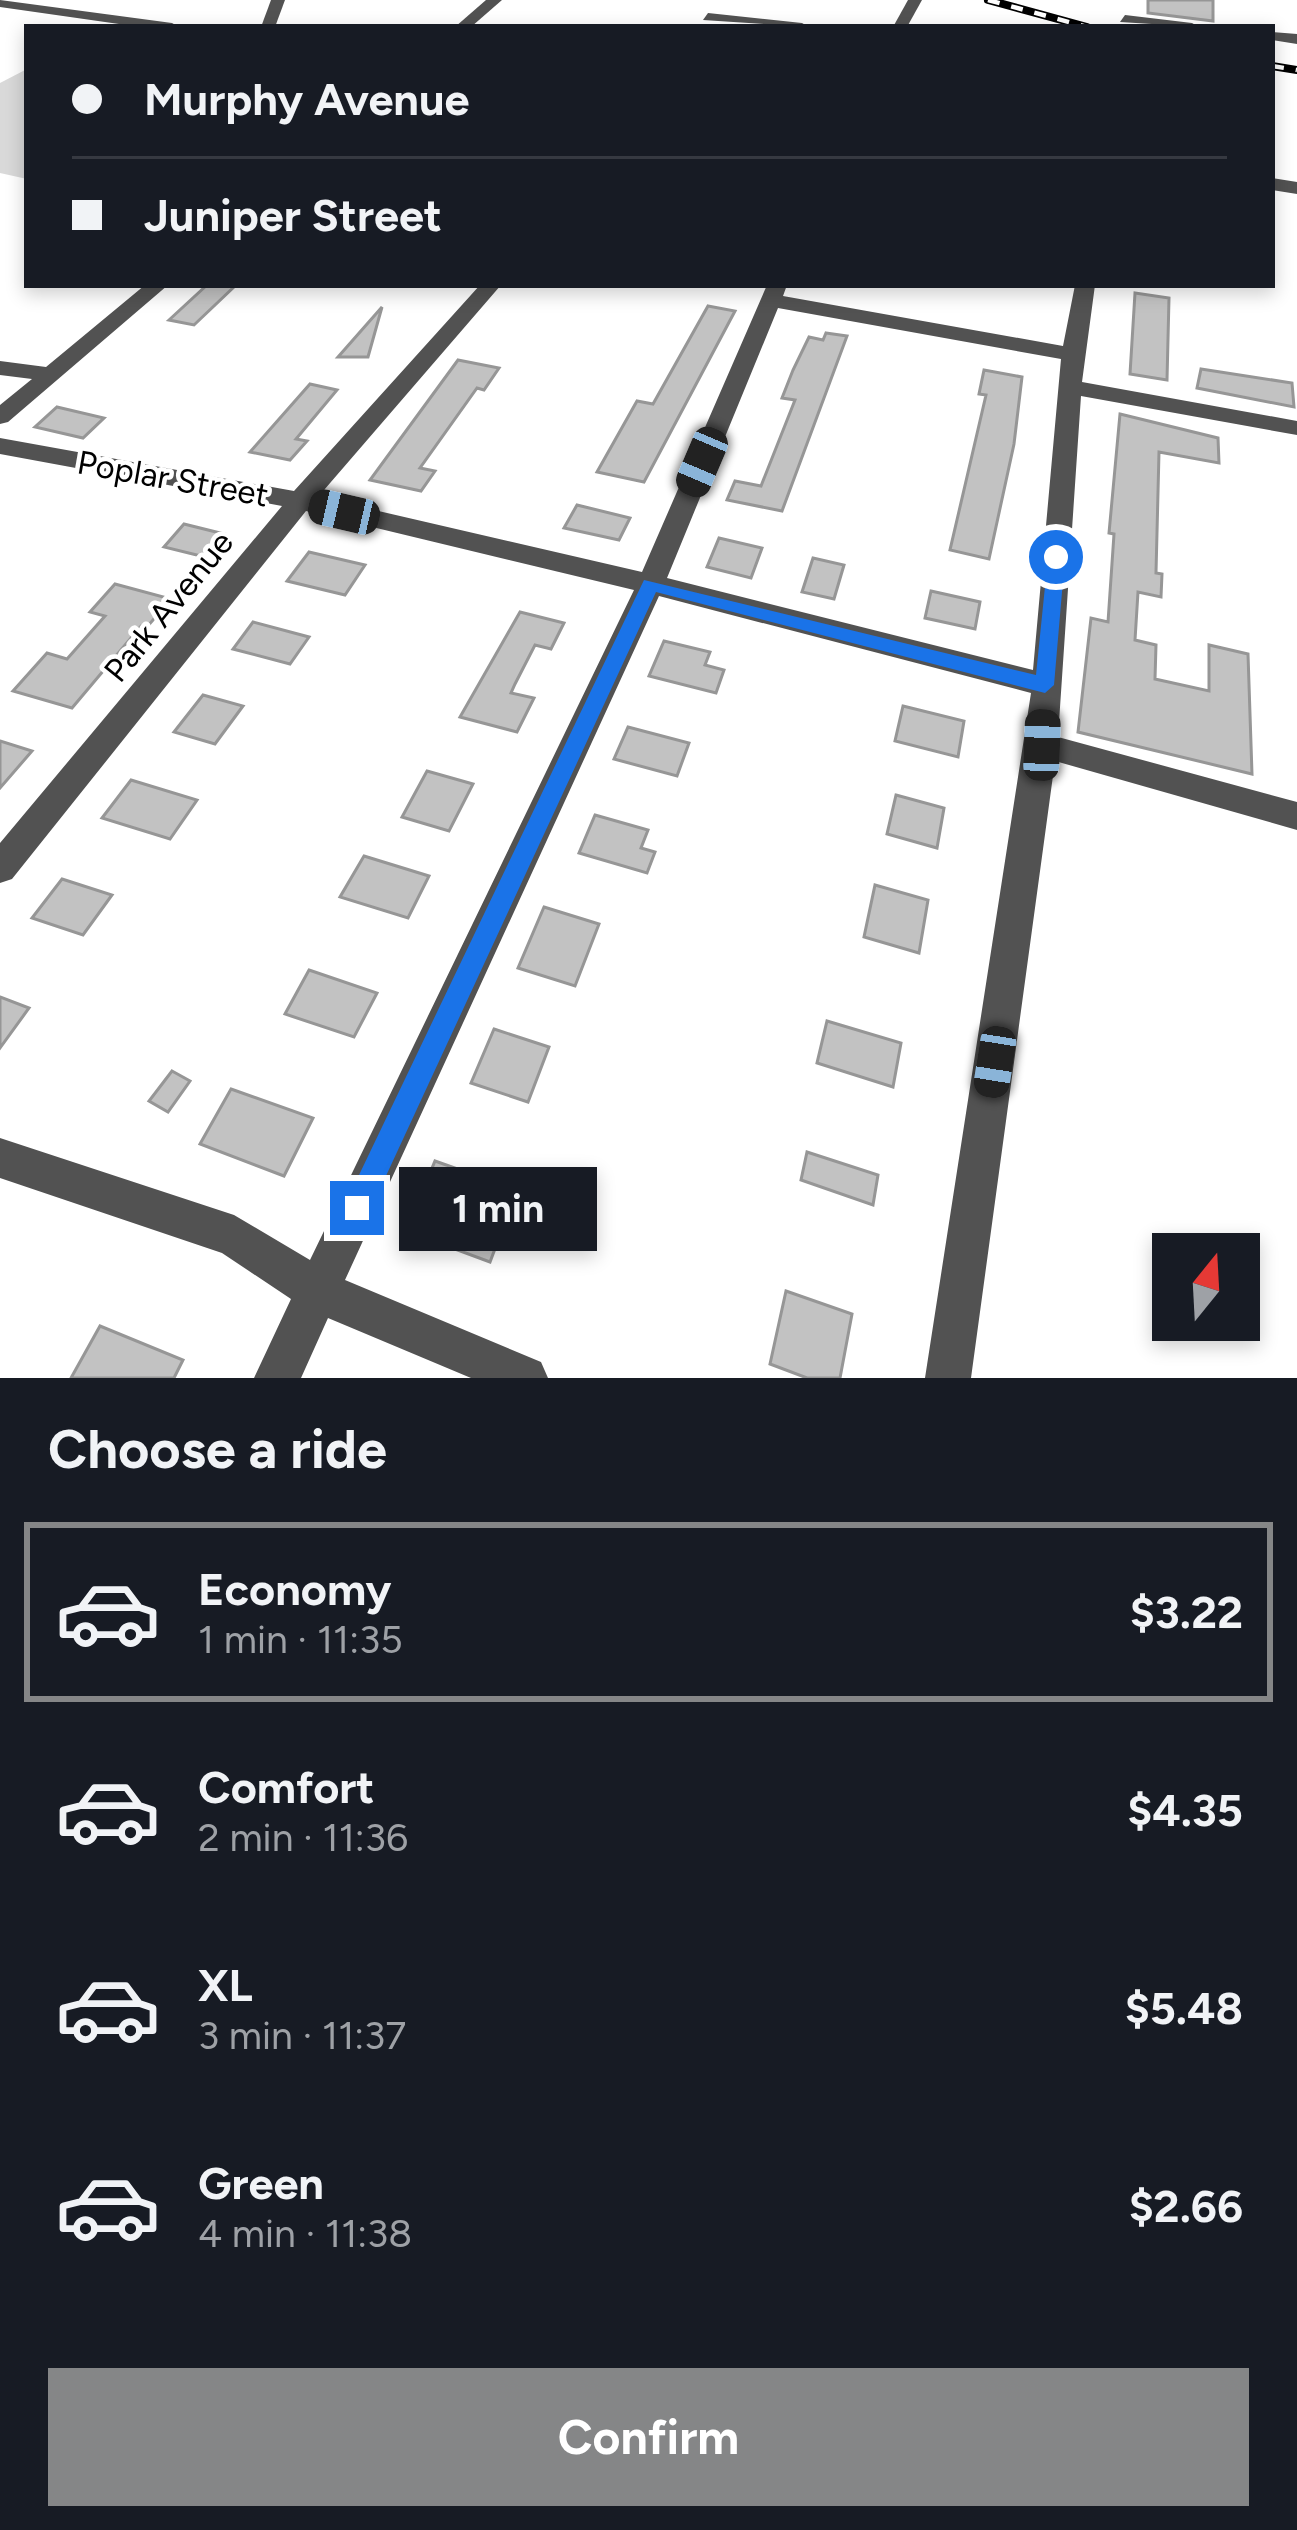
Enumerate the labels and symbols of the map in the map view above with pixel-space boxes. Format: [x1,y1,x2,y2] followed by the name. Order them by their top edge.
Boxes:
[671,422,733,502] car
[74,443,271,514] street label: Poplar Street
[305,486,383,538] car
[96,523,241,690] street label: Park Avenue
[1029,530,1083,584] route start
[1023,708,1061,782] car
[972,1024,1018,1100] car
[399,1166,597,1250] callout: 1 min
[330,1181,384,1235] route end
[1152,1233,1260,1341] north arrow

